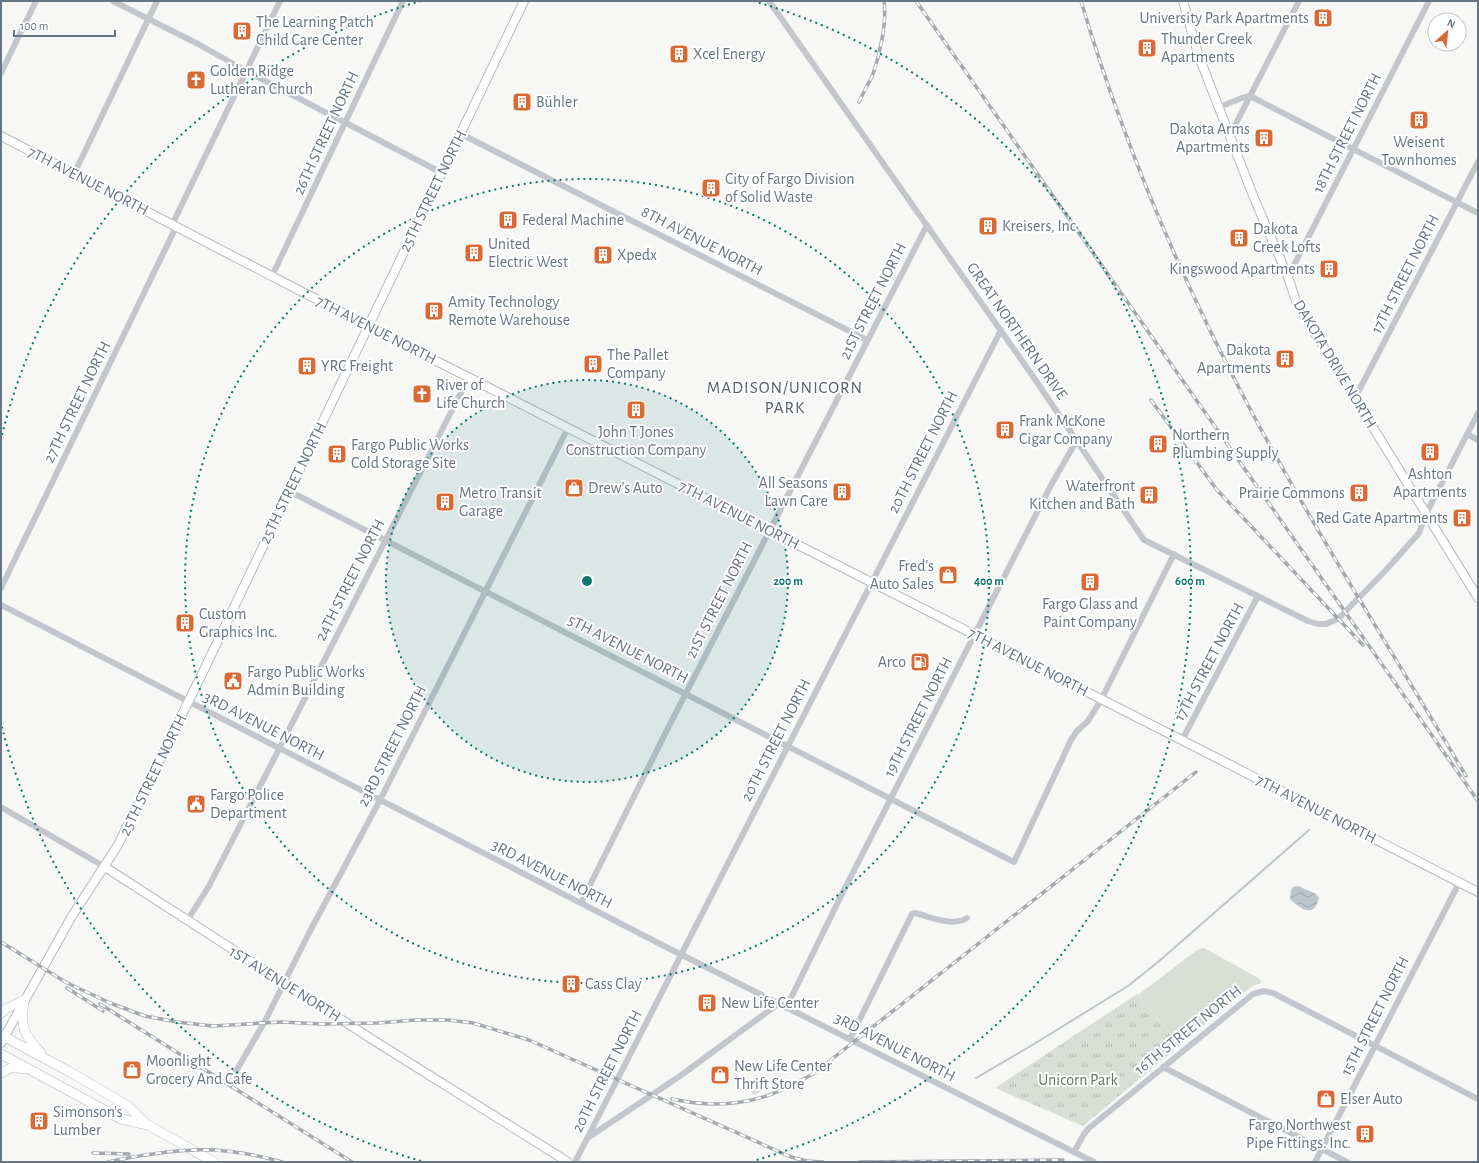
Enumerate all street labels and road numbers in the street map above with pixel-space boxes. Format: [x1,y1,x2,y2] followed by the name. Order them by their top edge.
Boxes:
[290,69,362,197] street label: 26TH STREET NORTH
[1310,70,1384,196] street label: 18TH STREET NORTH
[397,128,469,254] street label: 25TH STREET NORTH
[25,144,151,218] street label: 7TH AVENUE NORTH
[639,203,765,279] street label: 8TH AVENUE NORTH
[1368,212,1442,336] street label: 17TH STREET NORTH
[837,240,909,362] street label: 21ST STREET NORTH
[964,260,1070,403] street label: GREAT NORTHERN DRIVE
[313,293,439,367] street label: 7TH AVENUE NORTH
[1290,297,1380,431] street label: DAKOTA DRIVE NORTH
[41,339,113,465] street label: 27TH STREET NORTH
[885,388,961,516] street label: 20TH STREET NORTH
[257,420,329,546] street label: 25TH STREET NORTH
[676,478,802,552] street label: 7TH AVENUE NORTH
[312,517,388,643] street label: 24TH STREET NORTH
[683,539,755,661] street label: 21ST STREET NORTH
[1171,600,1247,724] street label: 17TH STREET NORTH
[565,612,691,686] street label: 5TH AVENUE NORTH
[965,625,1091,699] street label: 7TH AVENUE NORTH
[881,654,955,780] street label: 19TH STREET NORTH
[738,676,814,804] street label: 20TH STREET NORTH
[355,683,429,809] street label: 23RD STREET NORTH
[201,689,327,763] street label: 3RD AVENUE NORTH
[117,712,189,838] street label: 25TH STREET NORTH
[1253,772,1379,846] street label: 7TH AVENUE NORTH
[489,837,615,911] street label: 3RD AVENUE NORTH
[226,943,344,1025] street label: 1ST AVENUE NORTH
[1338,954,1412,1078] street label: 15TH STREET NORTH
[1132,982,1244,1078] street label: 16TH STREET NORTH
[569,1007,645,1135] street label: 20TH STREET NORTH
[832,1010,958,1084] street label: 3RD AVENUE NORTH

